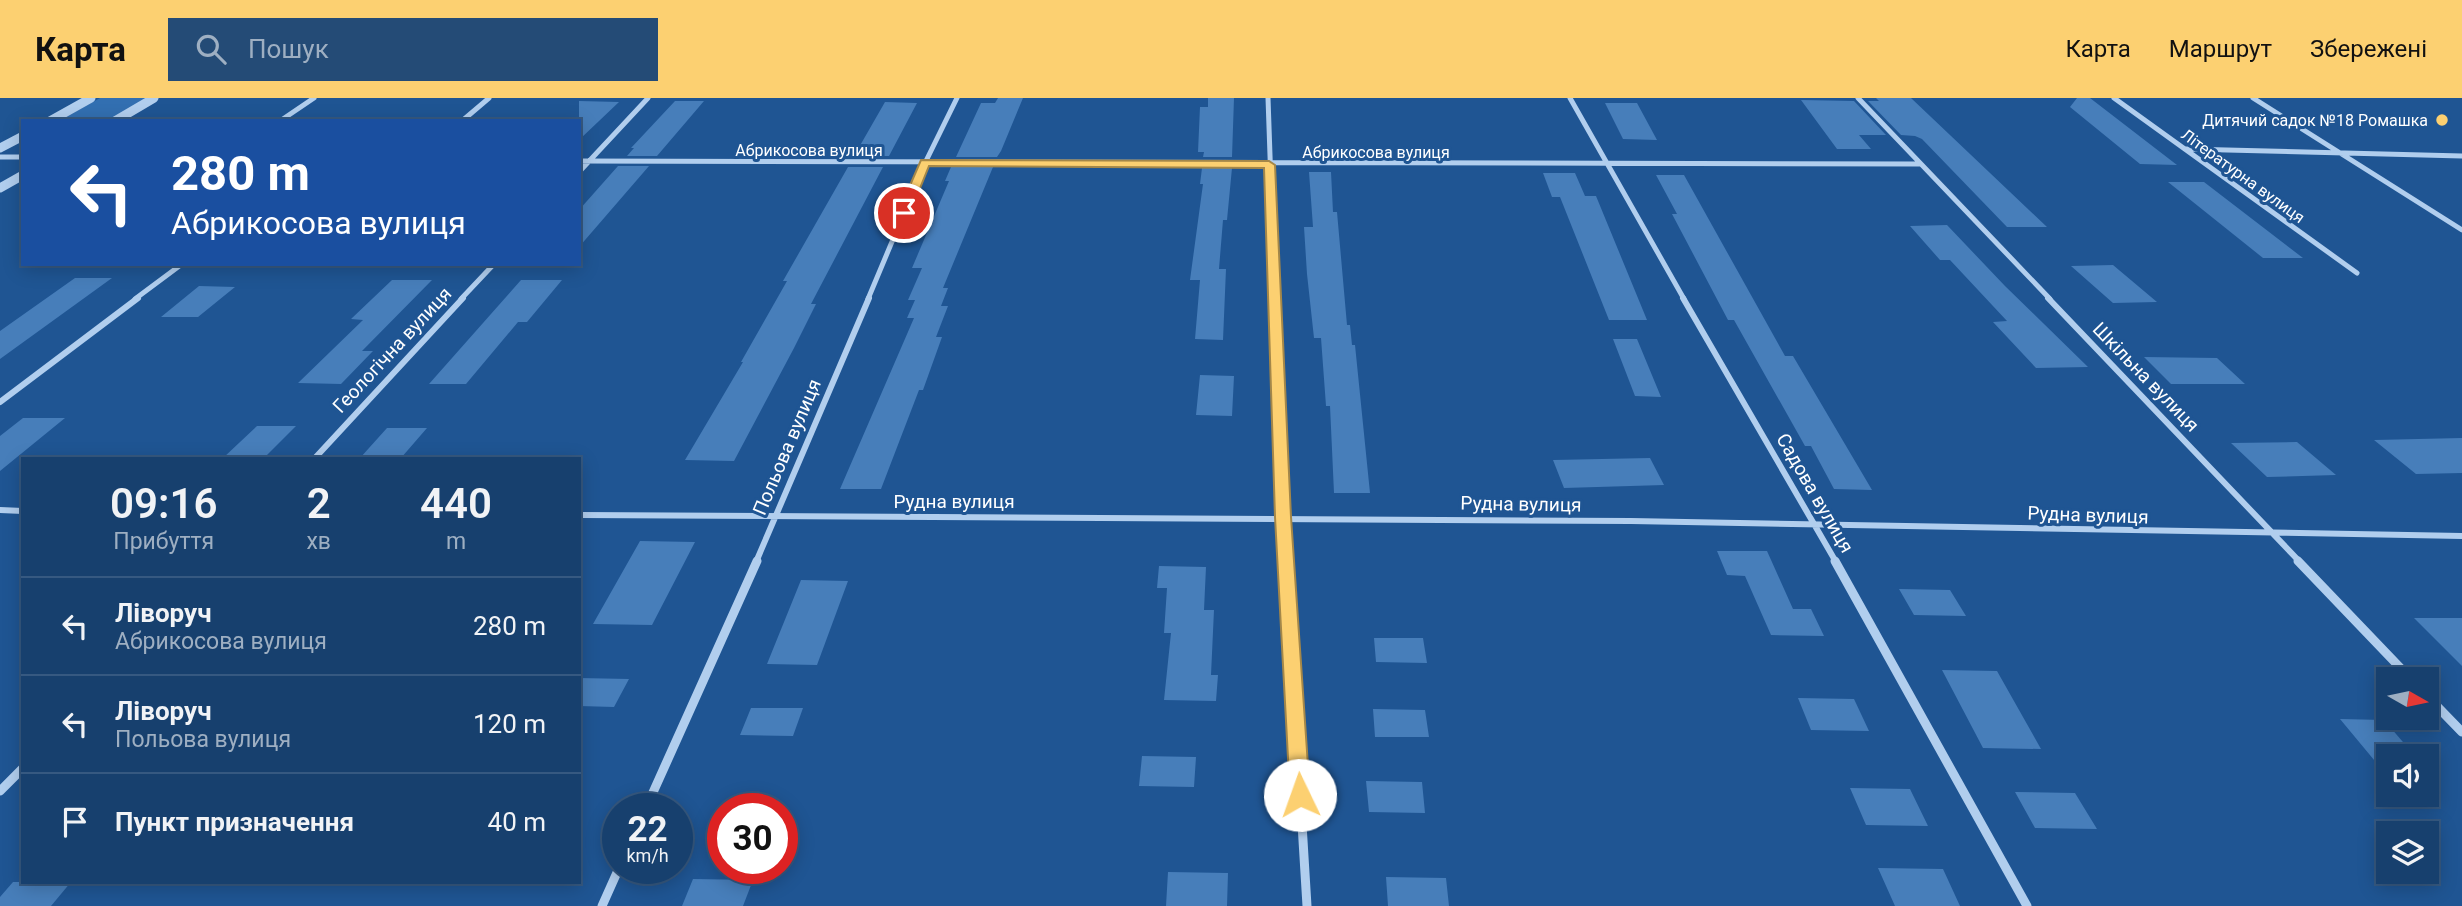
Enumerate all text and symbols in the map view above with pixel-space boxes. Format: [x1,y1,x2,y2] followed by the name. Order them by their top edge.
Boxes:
[168,18,658,81] search box
[35,30,126,69] text: Карта
[192,30,230,68] icon: search
[248,34,329,64] text: Пошук
[2065,35,2131,63] text: Карта
[2169,35,2272,63] text: Маршрут
[2310,35,2427,63] text: Збережені
[2202,111,2428,130] place label: Дитячий садок №18 Ромашка
[2434,112,2450,128] marker: Дитячий садок №18 Ромашка
[2178,125,2308,227] street label: Літературна вулиця
[735,141,883,160] street label: Абрикосова вулиця
[1302,143,1450,162] street label: Абрикосова вулиця
[171,145,310,202] text: 280 m
[56,147,147,238] icon: left
[874,183,934,243] pin
[885,194,923,232] icon: arrive
[171,204,466,242] text: Абрикосова вулиця
[328,282,456,418] street label: Геологічна вулиця
[2088,318,2204,436] street label: Шкільна вулиця
[748,376,826,518] street label: Польова вулиця
[1772,429,1858,557] street label: Садова вулиця
[110,479,217,528] text: 09:16
[307,479,331,528] text: 2
[420,479,492,528] text: 440
[893,490,1015,513] street label: Рудна вулиця
[1460,491,1582,517] street label: Рудна вулиця
[2027,501,2149,529] street label: Рудна вулиця
[113,528,214,555] text: Прибуття
[306,528,331,555] text: хв
[446,528,466,555] text: m
[115,598,212,628] text: Ліворуч
[56,607,94,645] icon: left
[473,611,546,641] text: 280 m
[115,628,327,655] text: Абрикосова вулиця
[2376,667,2440,730] north arrow
[2376,667,2439,884] map controls
[115,696,212,726] text: Ліворуч
[56,705,94,743] icon: left
[473,709,546,739] text: 120 m
[115,726,291,753] text: Польова вулиця
[2376,744,2439,807] button: sound
[1263,758,1337,832] position arrow
[707,793,798,884] speed limit sign: 30
[56,803,94,841] icon: arrive
[115,807,354,837] text: Пункт призначення
[488,807,546,837] text: 40 m
[627,809,668,850] text: 22
[2376,821,2439,884] button: layers
[626,845,669,866] text: km/h

